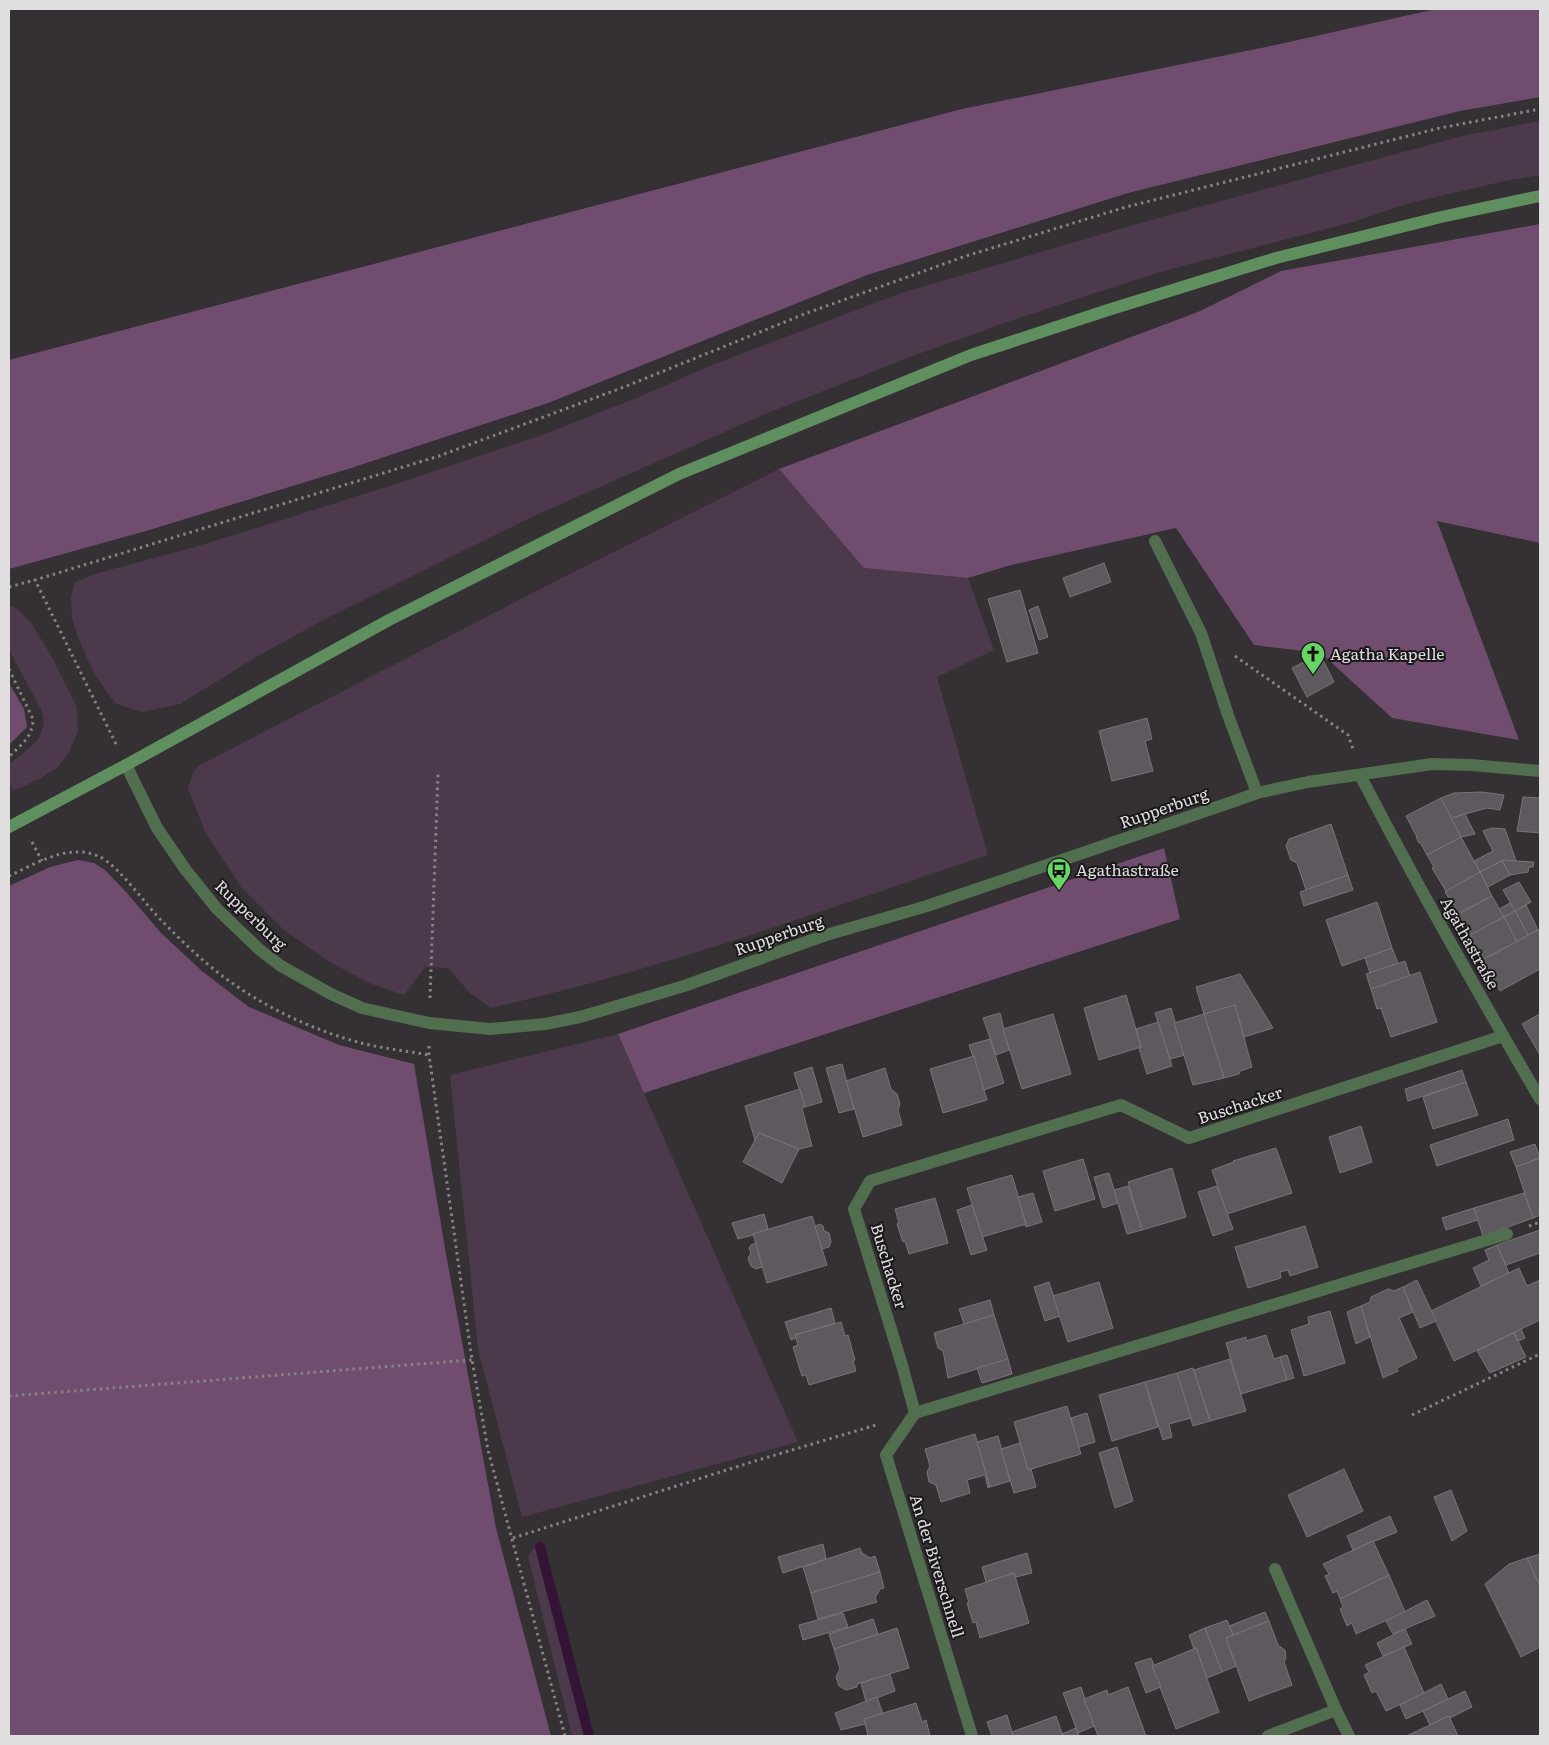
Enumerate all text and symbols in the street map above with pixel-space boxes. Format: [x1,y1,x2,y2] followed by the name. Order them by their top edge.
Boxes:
[1300,641,1326,675] church icon: Agatha Kapelle
[1330,641,1445,665] place label: Agatha Kapelle
[1116,781,1211,833] street label: Rupperburg
[1046,857,1072,891] bus stop icon: Agathastraße
[1076,857,1179,881] place label: Agathastraße
[210,874,293,955] street label: Rupperburg
[1435,892,1506,993] street label: Agathastraße
[731,908,826,960] street label: Rupperburg
[1194,1079,1286,1129] street label: Buschacker
[866,1220,914,1312] street label: Buschacker
[905,1491,971,1640] street label: An der Biverschnell

